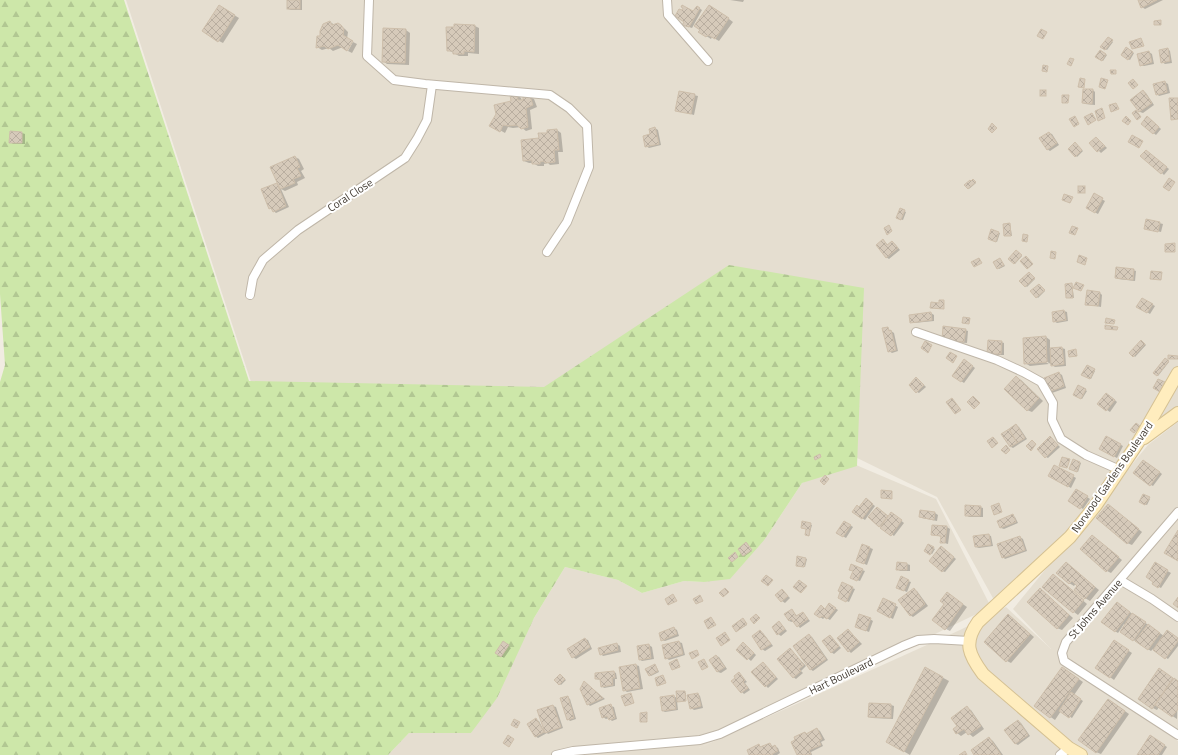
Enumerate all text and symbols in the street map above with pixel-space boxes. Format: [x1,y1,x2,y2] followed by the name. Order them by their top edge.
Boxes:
[324,174,376,216] street label: Coral Close
[1067,418,1157,536] street label: Norwood Gardens Boulevard
[1064,575,1126,642] street label: St Johns Avenue
[806,653,876,698] street label: Hart Boulevard

